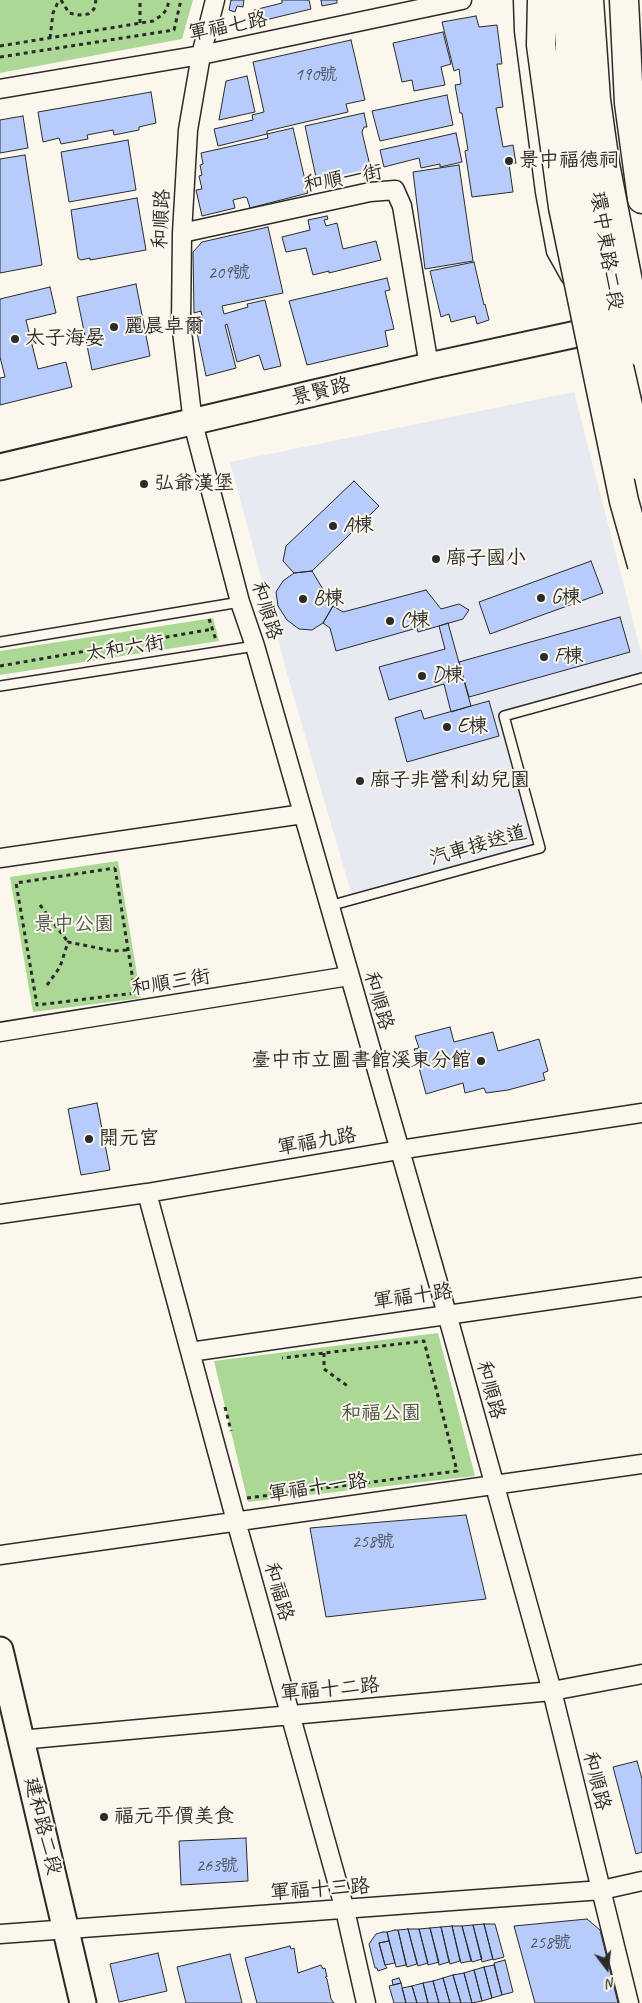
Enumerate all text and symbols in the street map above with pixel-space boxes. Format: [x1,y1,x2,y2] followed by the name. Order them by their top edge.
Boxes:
[186,8,270,46] street label: 軍福七路
[295,64,337,86] house number: 190號
[519,149,619,173] place label: 景中福德祠
[503,155,515,167] marker: 景中福德祠
[302,160,384,198] street label: 和順一街
[148,188,176,250] street label: 和順路
[585,190,627,312] street label: 環中東路二段
[208,262,250,284] house number: 209號
[124,315,204,339] place label: 麗晨卓爾
[108,321,120,333] marker: 麗晨卓爾
[25,327,105,351] place label: 太子海晏
[9,333,21,345] marker: 太子海晏
[289,373,353,411] street label: 景賢路
[154,472,234,496] place label: 弘爺漢堡
[138,478,150,490] marker: 弘爺漢堡
[343,514,373,538] place label: A棟
[327,520,339,532] marker: A棟
[446,547,526,571] place label: 廍子國小
[430,553,442,565] marker: 廍子國小
[246,579,286,643] street label: 和順路
[551,586,581,610] place label: G棟
[313,587,343,611] place label: B棟
[535,592,547,604] marker: G棟
[297,593,309,605] marker: B棟
[400,609,429,633] place label: C棟
[384,615,396,627] marker: C棟
[84,631,166,667] street label: 太和六街
[554,645,583,669] place label: F棟
[538,651,550,663] marker: F棟
[432,664,464,688] place label: D棟
[416,670,428,682] marker: D棟
[457,715,488,739] place label: E棟
[441,721,453,733] marker: E棟
[370,769,530,793] place label: 廍子非營利幼兒園
[354,775,366,787] marker: 廍子非營利幼兒園
[427,821,529,871] street label: 汽車接送道
[34,913,114,937] park label: 景中公園
[130,965,212,1001] street label: 和順三街
[358,969,398,1033] street label: 和順路
[251,1049,471,1073] place label: 臺中市立圖書館溪東分館
[475,1055,487,1067] marker: 臺中市立圖書館溪東分館
[276,1123,358,1161] street label: 軍福九路
[99,1127,159,1151] place label: 開元宮
[83,1133,95,1145] marker: 開元宮
[372,1280,454,1314] street label: 軍福十路
[471,1358,509,1422] street label: 和順路
[341,1402,421,1426] park label: 和福公園
[267,1469,369,1507] street label: 軍福十一路
[352,1531,394,1553] house number: 258號
[258,1560,298,1624] street label: 和福路
[279,1674,381,1706] street label: 軍福十二路
[577,1749,615,1813] street label: 和順路
[18,1775,66,1877] street label: 建和路二段
[114,1805,234,1829] place label: 福元平價美食
[98,1811,110,1823] marker: 福元平價美食
[196,1855,238,1877] house number: 263號
[269,1875,371,1905] street label: 軍福十三路
[529,1932,571,1954] house number: 258號
[582,1943,632,1993] north arrow
[605,1974,617,1992] text: N

